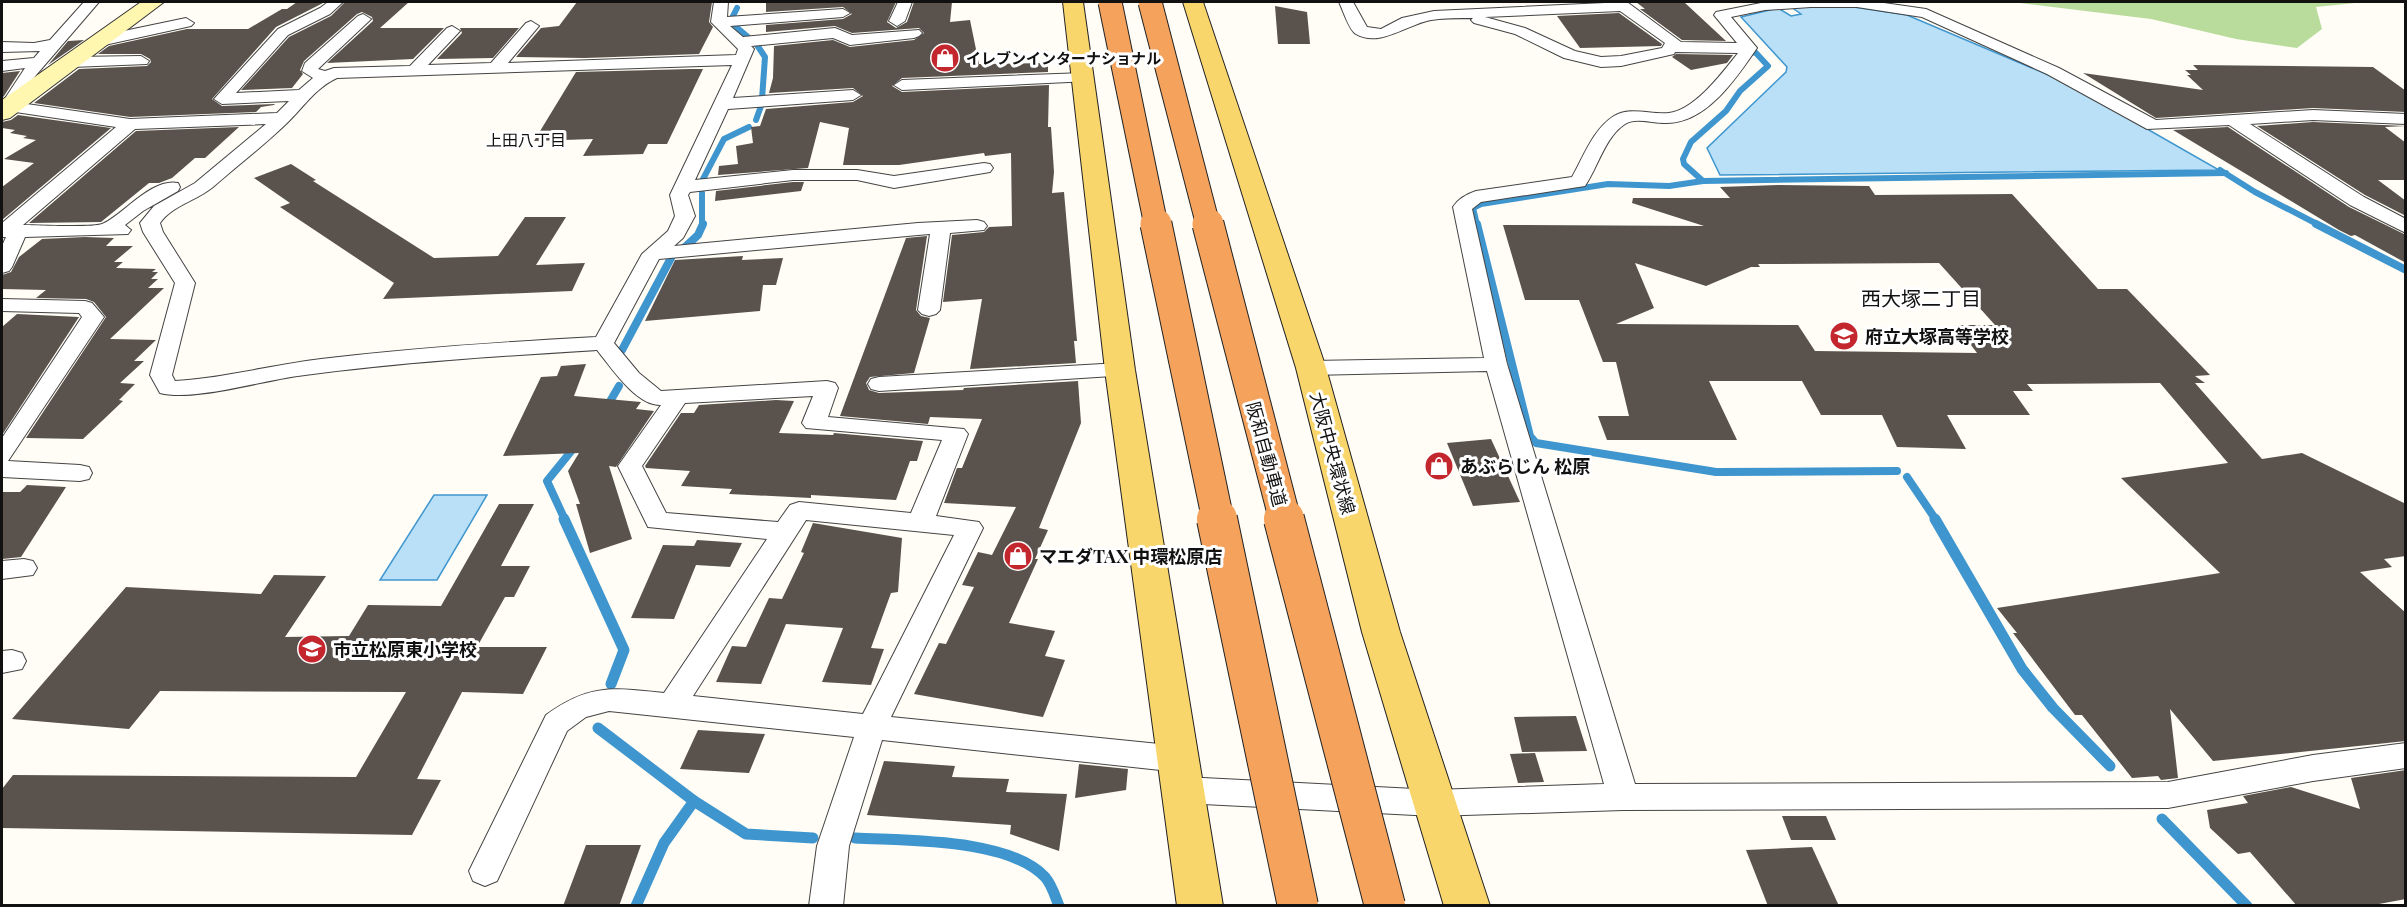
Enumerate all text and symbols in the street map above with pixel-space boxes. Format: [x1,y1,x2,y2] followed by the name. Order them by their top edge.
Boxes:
[929,42,961,74] shop icon: イレブンインターナショナル
[966,48,1161,68] place label: イレブンインターナショナル
[486,129,566,150] district label: 上田八丁目
[1861,284,1981,311] district label: 西大塚二丁目
[1828,320,1860,352] school or university icon: 府立大塚高等学校
[1865,324,2009,348] place label: 府立大塚高等学校
[1305,389,1361,517] street label: 大阪中央環状線
[1241,399,1293,509] street label: 阪和自動車道
[1423,450,1455,482] shop icon: あぶらじん 松原
[1460,454,1590,478] place label: あぶらじん 松原
[1002,540,1034,572] shop icon: マエダTAX 中環松原店
[1039,544,1222,568] place label: マエダTAX 中環松原店
[296,633,328,665] school or university icon: 市立松原東小学校
[333,637,477,661] place label: 市立松原東小学校

